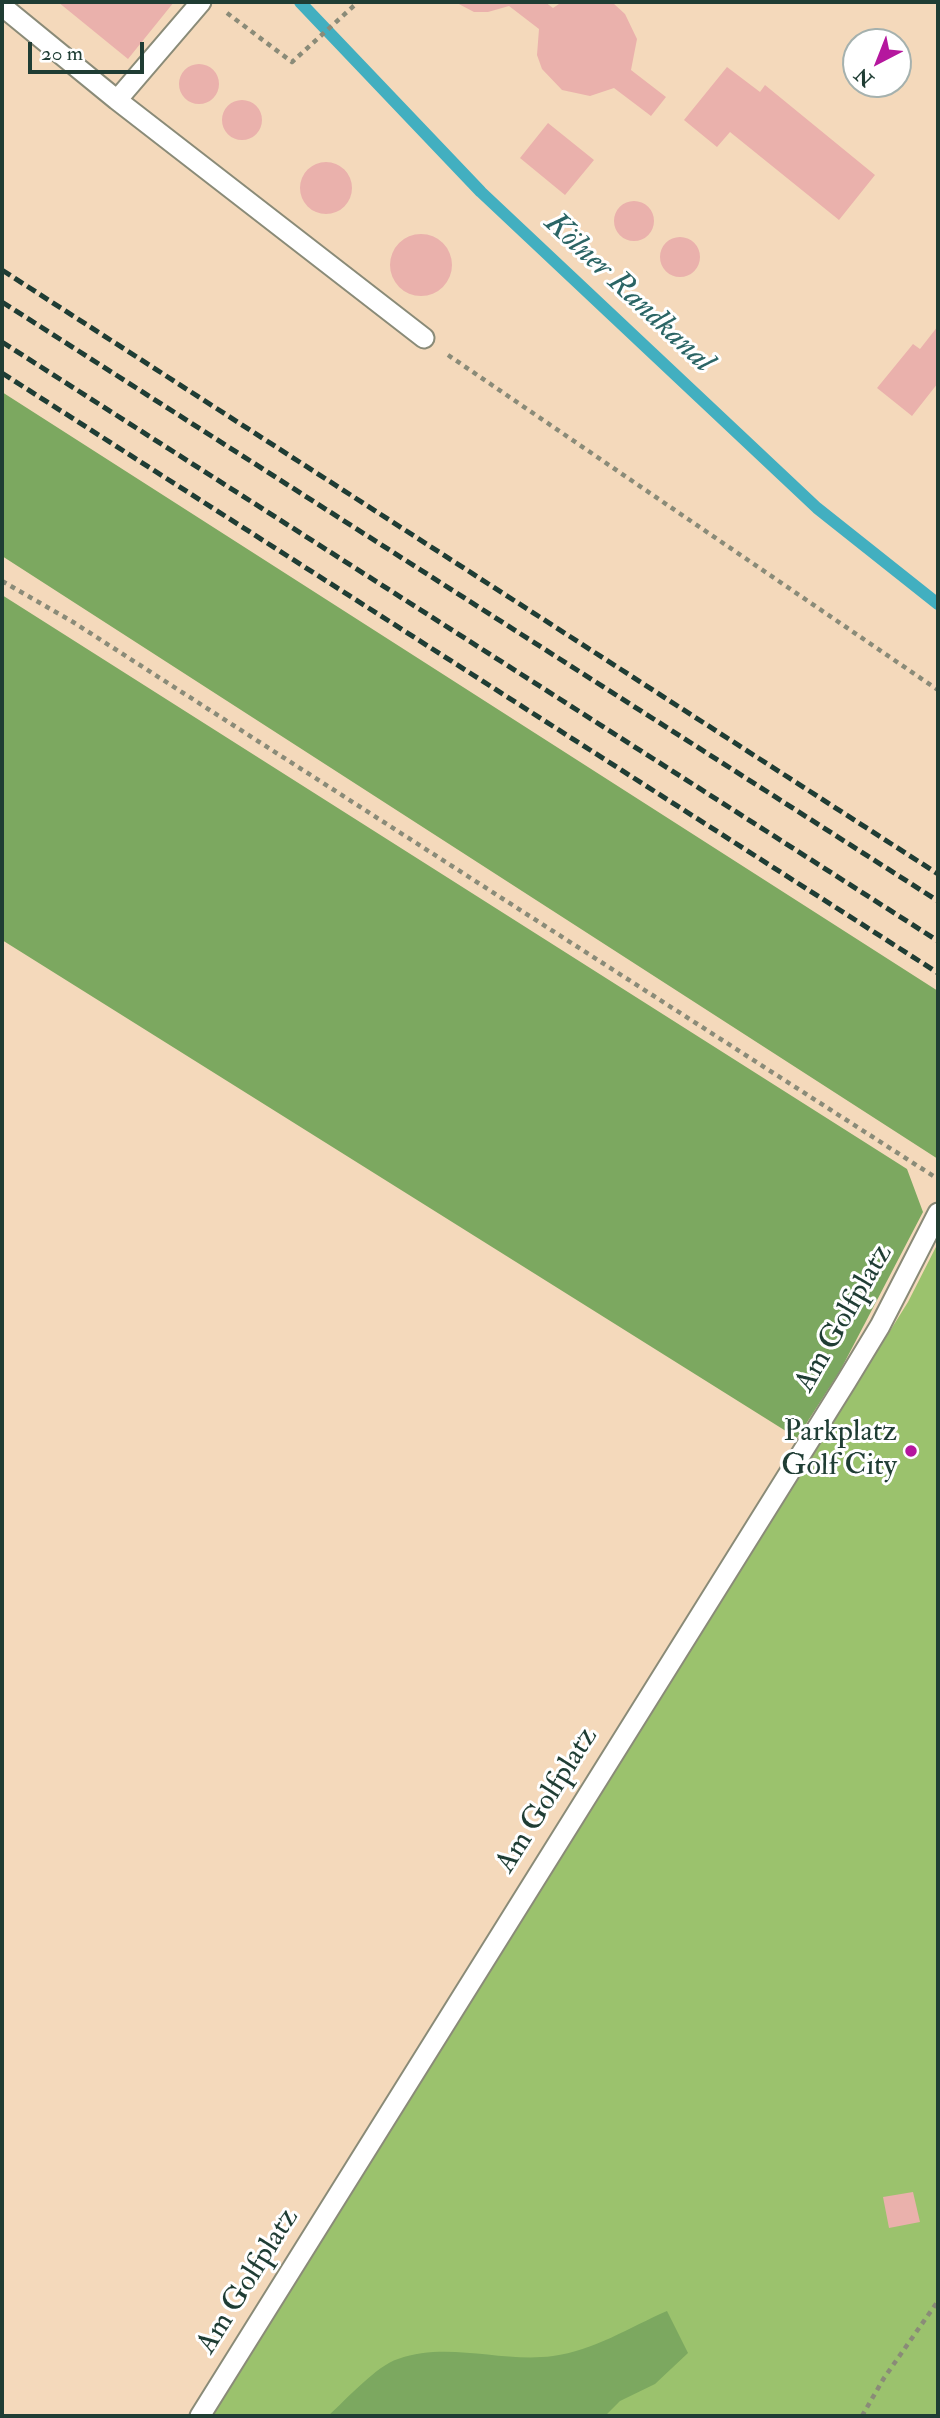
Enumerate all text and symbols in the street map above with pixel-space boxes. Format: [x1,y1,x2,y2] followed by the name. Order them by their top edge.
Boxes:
[32,28,147,72] scale bar
[842,28,912,98] north arrow
[41,40,83,67] text: 20 m
[850,63,879,92] text: N
[535,206,721,382] water label: Kölner Randkanal
[788,1239,902,1399] street label: Am Golfplatz
[781,1416,897,1486] place label: Parkplatz Golf City
[903,1443,919,1459] marker: Parkplatz Golf City
[489,1722,607,1880] street label: Am Golfplatz
[190,2203,308,2361] street label: Am Golfplatz

